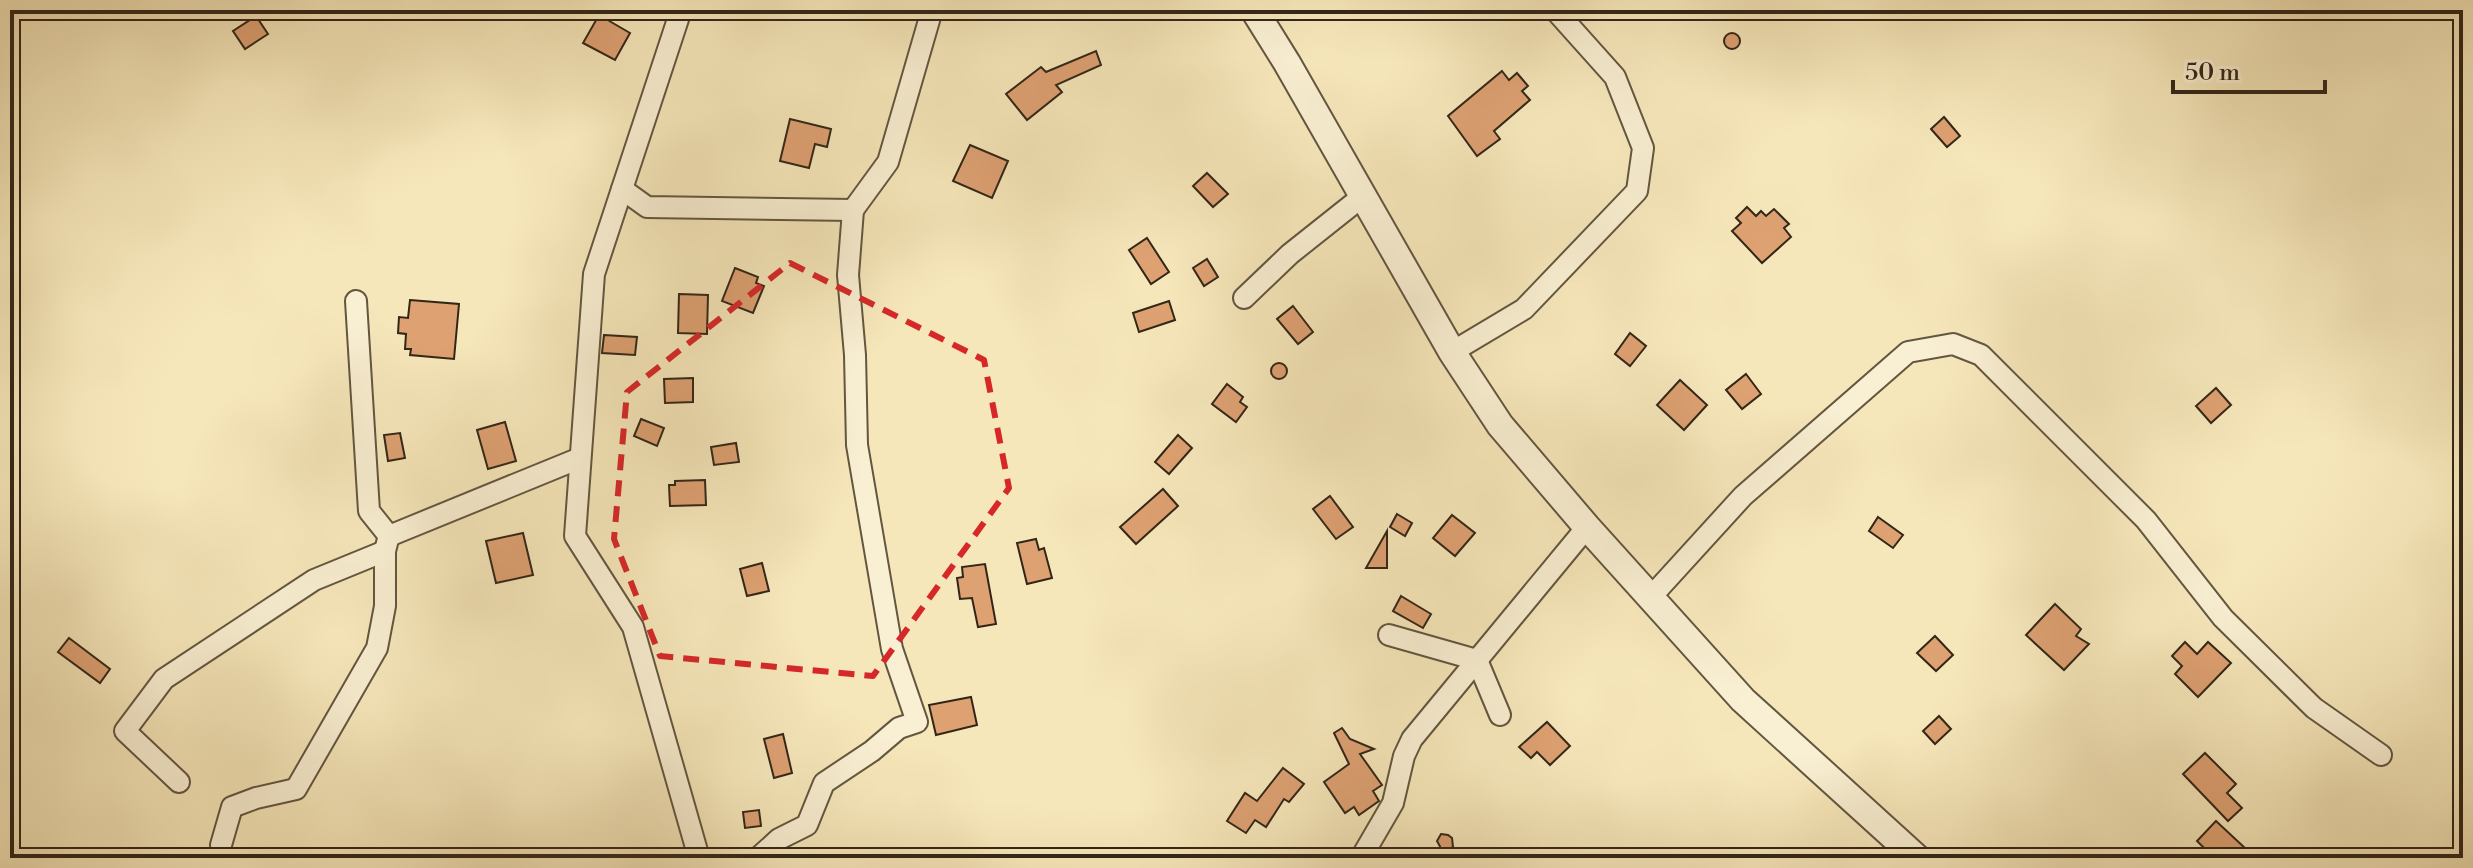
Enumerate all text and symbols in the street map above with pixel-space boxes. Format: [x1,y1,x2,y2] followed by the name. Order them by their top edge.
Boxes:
[2173,44,2325,94] scale bar
[2185,58,2240,88] text: 50 m

